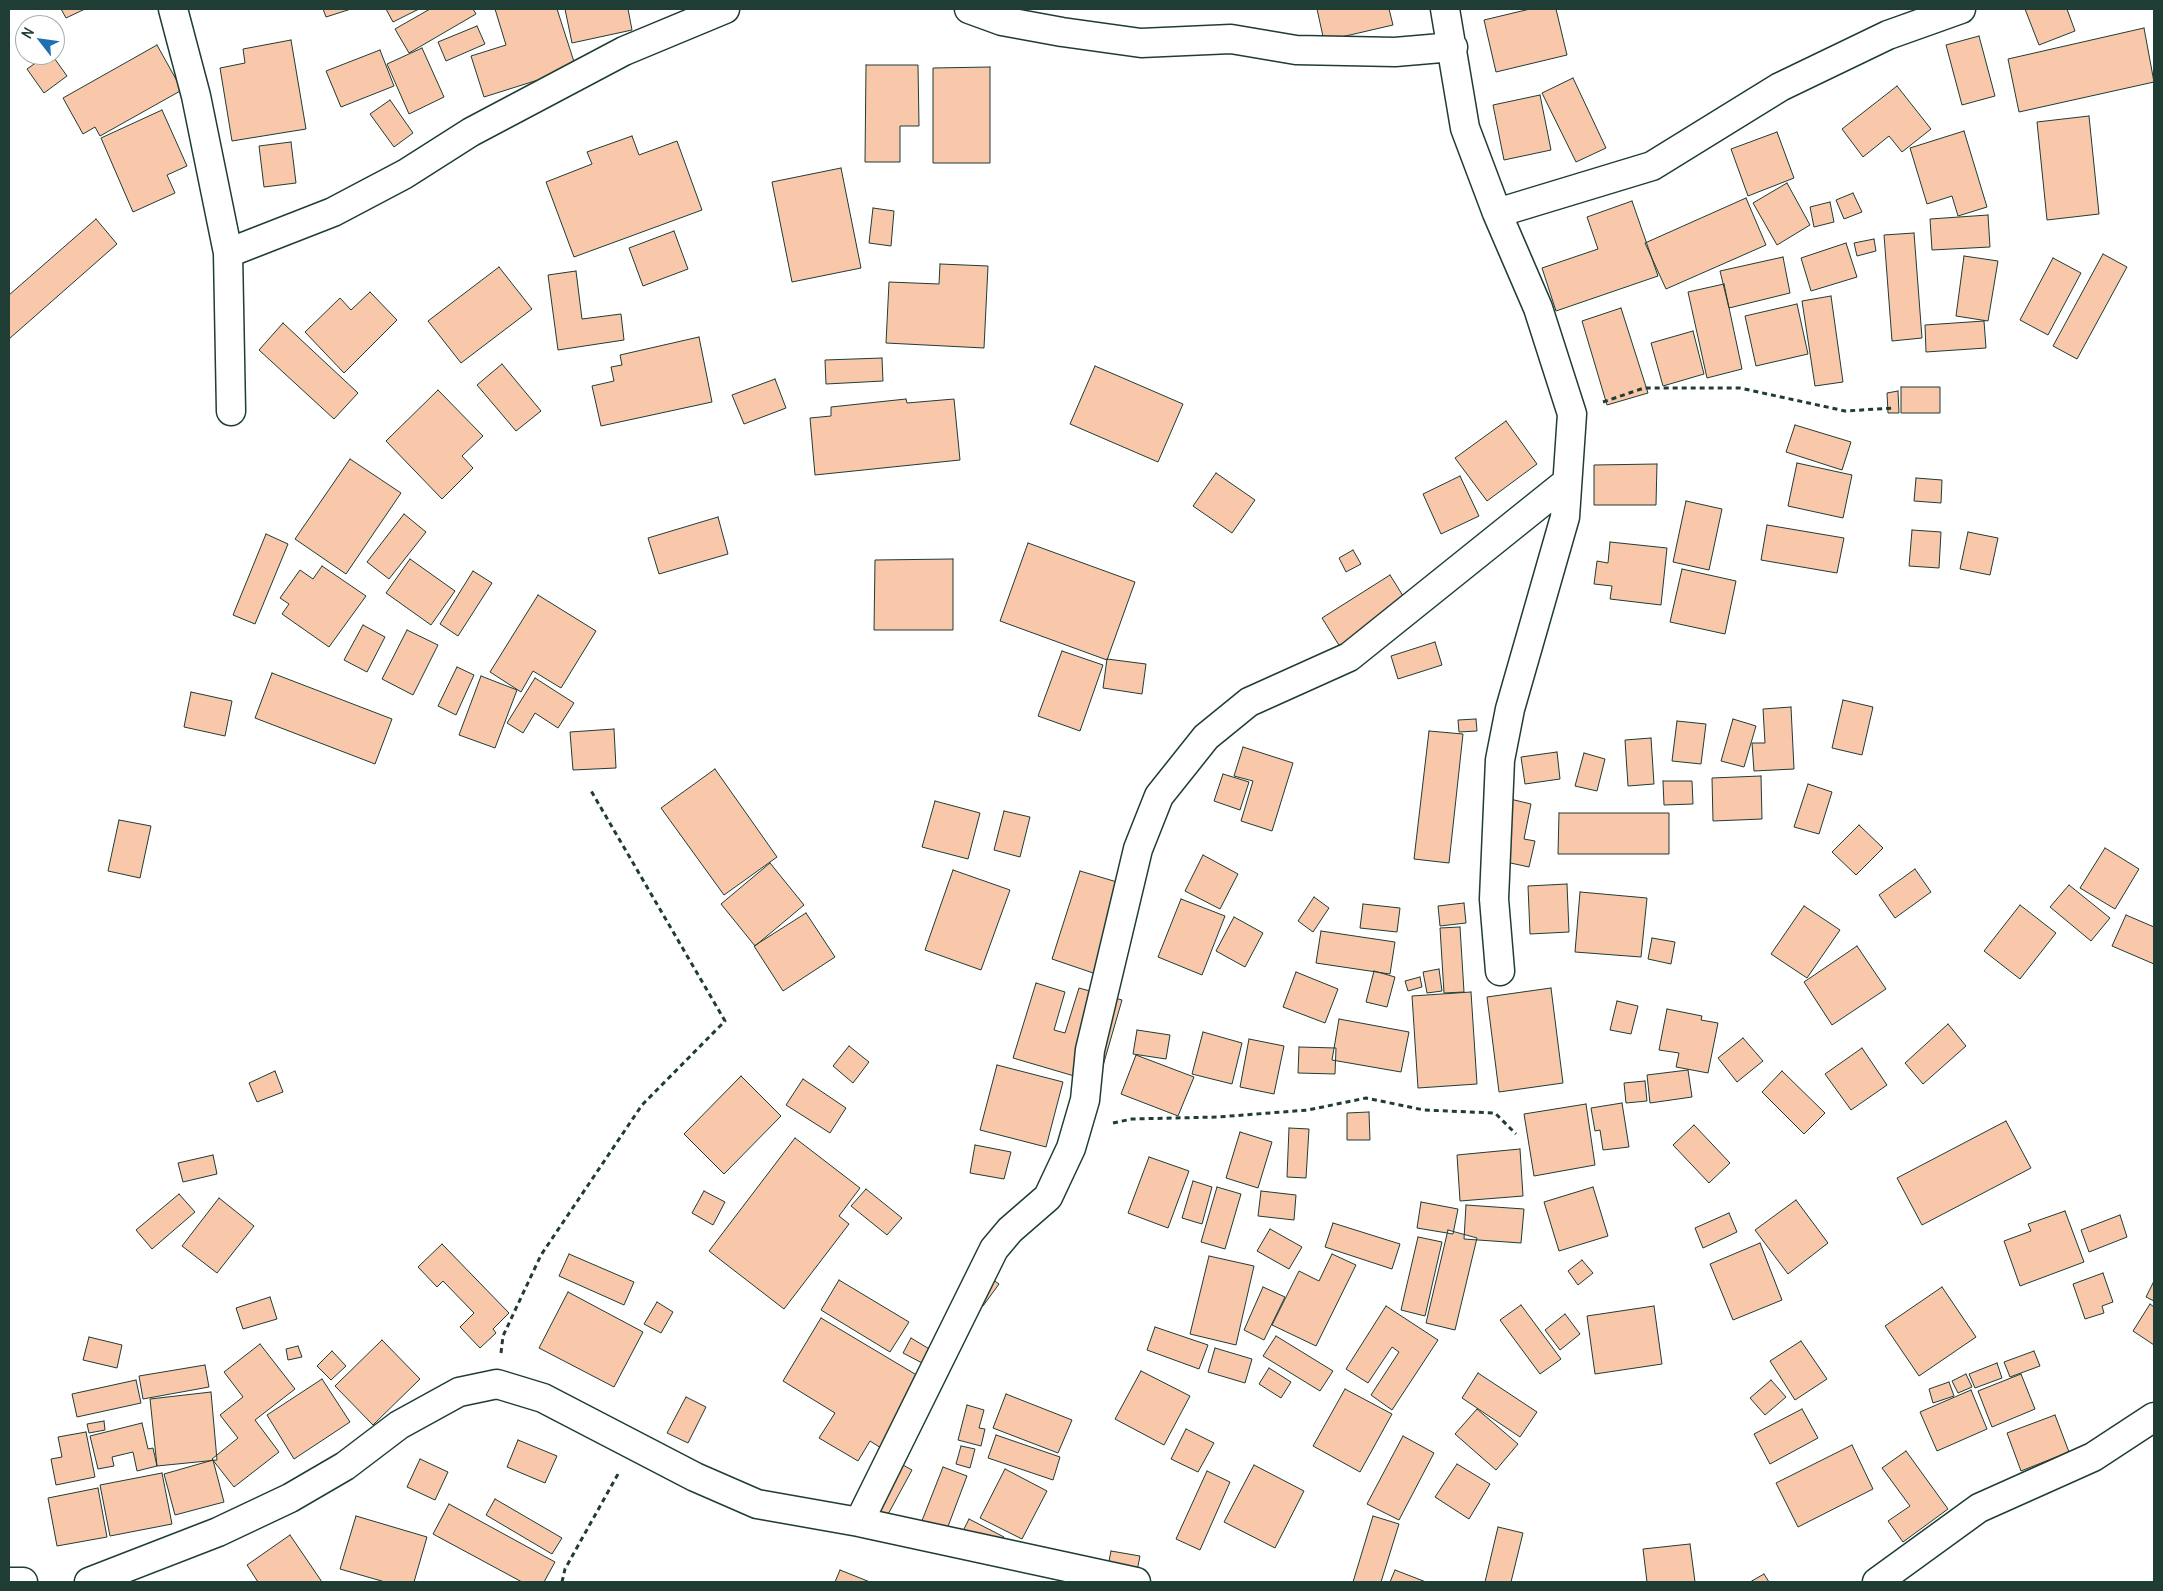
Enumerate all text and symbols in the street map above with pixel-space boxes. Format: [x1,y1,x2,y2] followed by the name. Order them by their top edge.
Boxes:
[15,15,65,65] north arrow
[18,24,38,42] text: N

